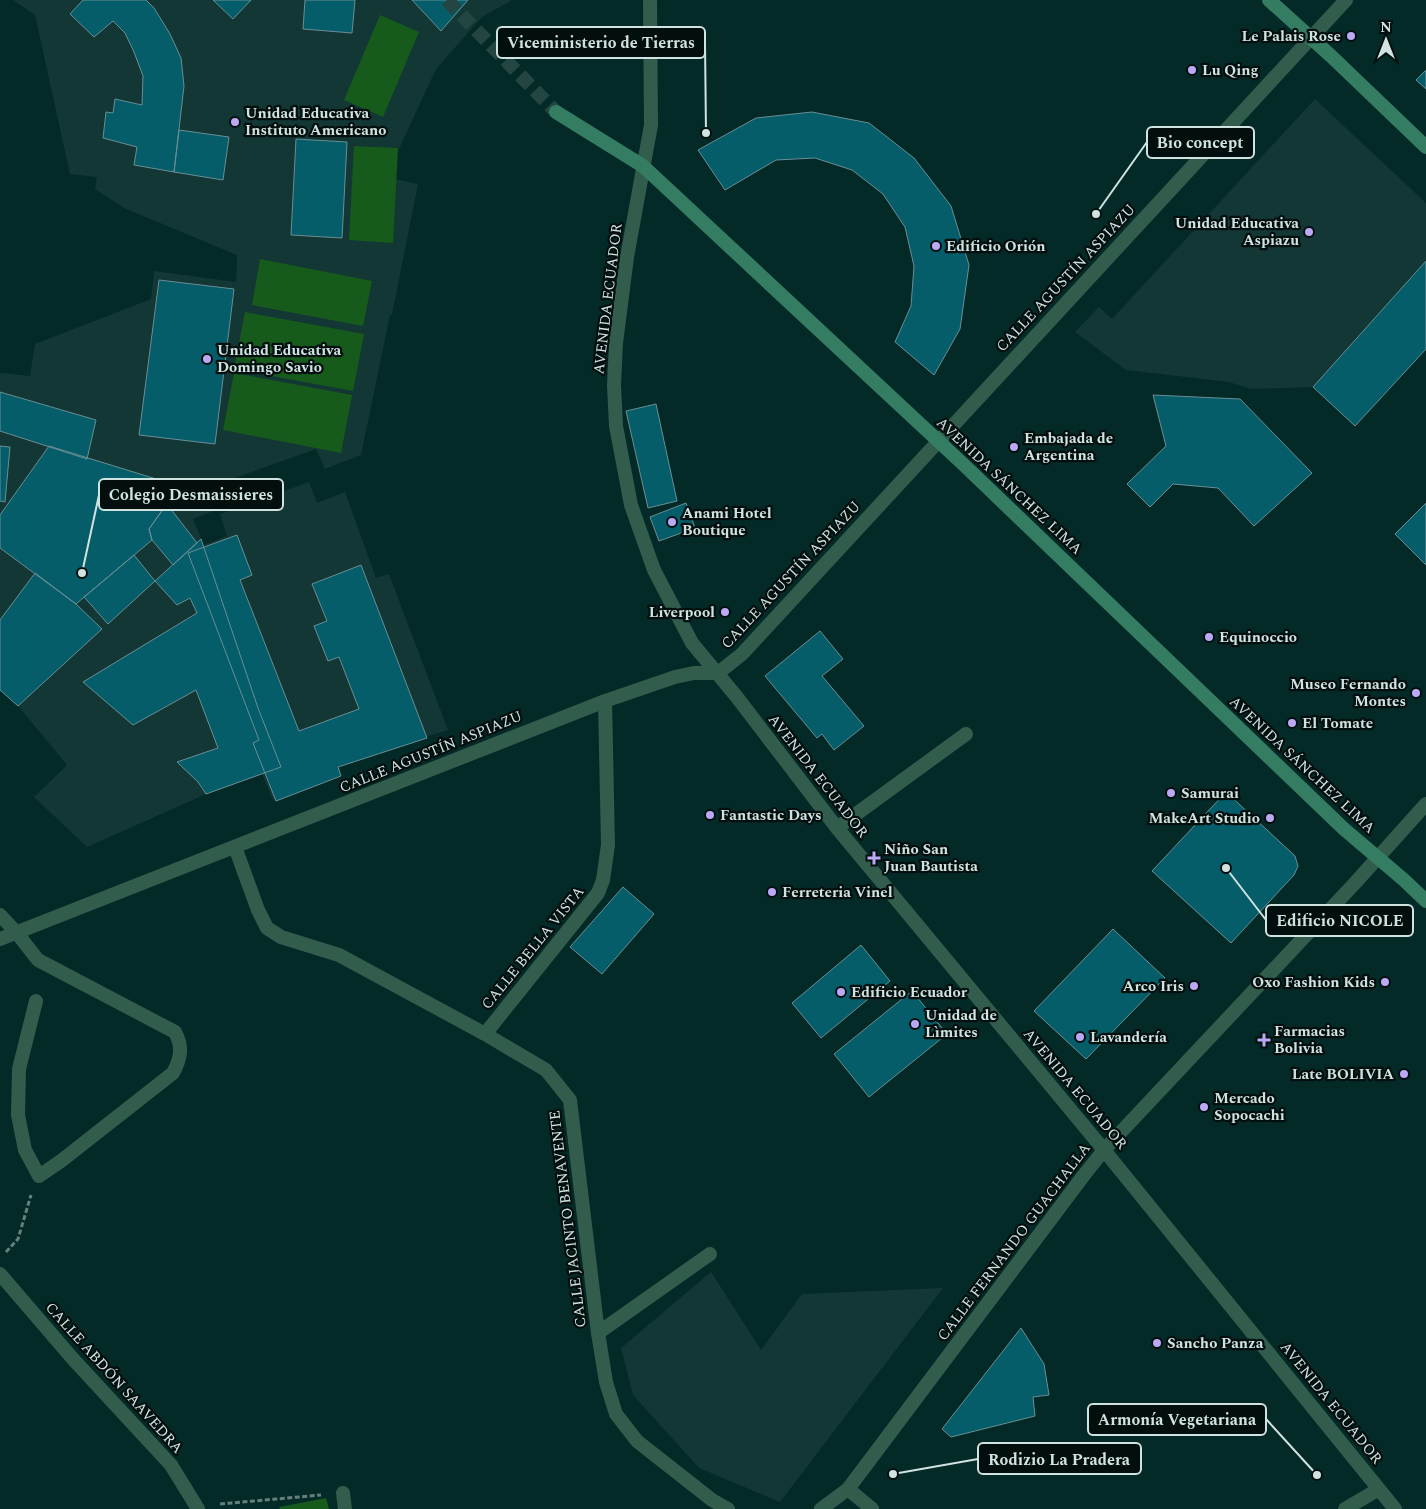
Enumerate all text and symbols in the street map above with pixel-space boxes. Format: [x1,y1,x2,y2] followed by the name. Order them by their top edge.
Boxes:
[1361,15,1411,65] north arrow
[1380,17,1392,38] text: N
[1241,25,1341,48] place label: Le Palais Rose
[497,27,705,58] callout: Viceministerio de Tierras
[1345,30,1357,42] marker: Le Palais Rose
[507,31,695,55] text: Viceministerio de Tierras
[1202,59,1259,82] place label: Lu Qing
[1186,64,1198,76] marker: Lu Qing
[245,102,386,142] place label: Unidad Educativa Instituto Americano
[229,116,241,128] marker: Unidad Educativa Instituto Americano
[1147,127,1254,158] callout: Bio concept
[1157,131,1243,155] text: Bio concept
[991,199,1141,357] street label: CALLE AGUSTÍN ASPIAZU
[1175,212,1299,252] place label: Unidad Educativa Aspiazu
[587,222,629,376] street label: AVENIDA ECUADOR
[1303,226,1315,238] marker: Unidad Educativa Aspiazu
[946,235,1045,258] place label: Edificio Orión
[930,240,942,252] marker: Edificio Orión
[217,339,341,379] place label: Unidad Educativa Domingo Savio
[201,353,213,365] marker: Unidad Educativa Domingo Savio
[931,412,1087,560] street label: AVENIDA SÁNCHEZ LIMA
[1024,427,1113,467] place label: Embajada de Argentina
[1008,441,1020,453] marker: Embajada de Argentina
[99,479,283,510] callout: Colegio Desmaissieres
[109,483,273,507] text: Colegio Desmaissieres
[716,496,866,654] street label: CALLE AGUSTÍN ASPIAZU
[682,502,772,542] place label: Anami Hotel Boutique
[666,516,678,528] marker: Anami Hotel Boutique
[649,601,715,624] place label: Liverpool
[719,606,731,618] marker: Liverpool
[1219,626,1297,649] place label: Equinoccio
[1203,631,1215,643] marker: Equinoccio
[1290,673,1406,713] place label: Museo Fernando Montes
[1410,687,1422,699] marker: Museo Fernando Montes
[1224,691,1380,839] street label: AVENIDA SÁNCHEZ LIMA
[336,705,526,799] street label: CALLE AGUSTÍN ASPIAZU
[762,709,874,843] street label: AVENIDA ECUADOR
[1302,712,1373,735] place label: El Tomate
[1286,717,1298,729] marker: El Tomate
[1181,782,1239,805] place label: Samurai
[1165,787,1177,799] marker: Samurai
[720,804,821,827] place label: Fantastic Days
[1148,807,1260,830] place label: MakeArt Studio
[704,809,716,821] marker: Fantastic Days
[1264,812,1276,824] marker: MakeArt Studio
[884,838,978,878] place label: Niño San Juan Bautista
[868,852,880,864] marker: Niño San Juan Bautista
[476,881,590,1015] street label: CALLE BELLA VISTA
[782,881,893,904] place label: Ferreteria Vinel
[766,886,778,898] marker: Ferreteria Vinel
[1266,905,1413,936] callout: Edificio NICOLE
[1276,909,1404,933] text: Edificio NICOLE
[1252,971,1375,994] place label: Oxo Fashion Kids
[1123,975,1184,998] place label: Arco Iris
[1379,976,1391,988] marker: Oxo Fashion Kids
[1188,980,1200,992] marker: Arco Iris
[851,981,968,1004] place label: Edificio Ecuador
[835,986,847,998] marker: Edificio Ecuador
[925,1004,997,1044] place label: Unidad de Lìmites
[909,1018,921,1030] marker: Unidad de Lìmites
[1274,1020,1345,1060] place label: Farmacias Bolivia
[1017,1023,1133,1155] street label: AVENIDA ECUADOR
[1090,1026,1167,1049] place label: Lavandería
[1074,1031,1086,1043] marker: Lavandería
[1258,1034,1270,1046] marker: Farmacias Bolivia
[1292,1063,1394,1086] place label: Late BOLIVIA
[1398,1068,1410,1080] marker: Late BOLIVIA
[1214,1087,1285,1127] place label: Mercado Sopocachi
[1198,1101,1210,1113] marker: Mercado Sopocachi
[543,1109,593,1329] street label: CALLE JACINTO BENAVENTE
[932,1138,1096,1346] street label: CALLE FERNANDO GUACHALLA
[39,1297,189,1459] street label: CALLE ABDÓN SAAVEDRA
[1167,1332,1264,1355] place label: Sancho Panza
[1151,1337,1163,1349] marker: Sancho Panza
[1274,1337,1388,1469] street label: AVENIDA ECUADOR
[1088,1404,1266,1435] callout: Armonía Vegetariana
[1098,1408,1257,1432] text: Armonía Vegetariana
[978,1443,1141,1474] callout: Rodizio La Pradera
[988,1448,1131,1472] text: Rodizio La Pradera

